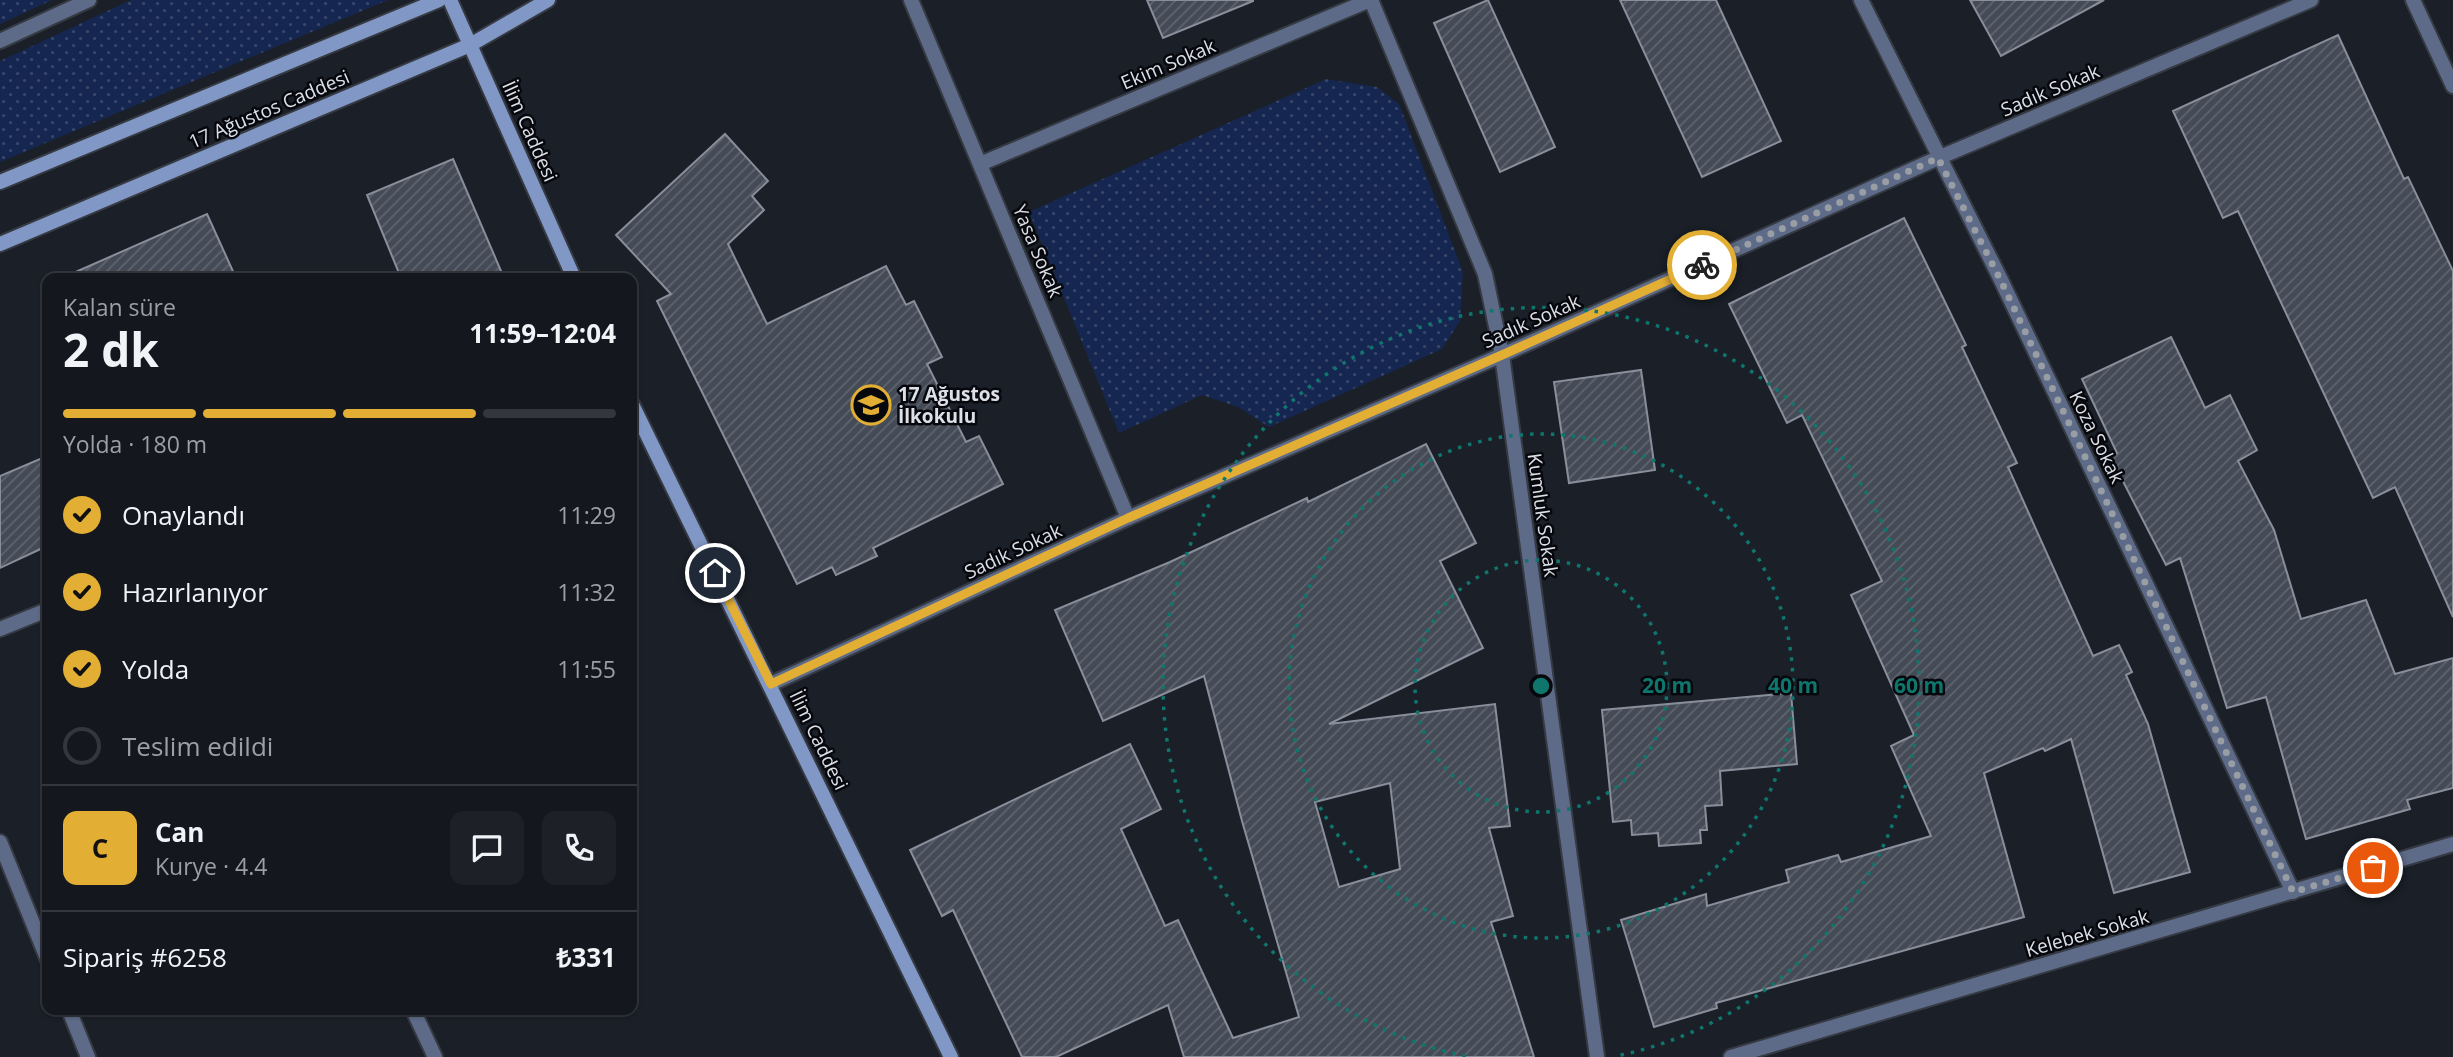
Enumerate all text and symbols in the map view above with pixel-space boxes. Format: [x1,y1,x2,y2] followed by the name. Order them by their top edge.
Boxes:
[1117,32,1219,96] street label: Ekim Sokak
[1997,58,2103,122] street label: Sadık Sokak
[185,63,353,155] street label: 17 Ağustos Caddesi
[496,77,564,185] street label: İlim Caddesi
[1007,201,1069,301] street label: Yasa Sokak
[1667,230,1737,300] courier
[1683,246,1721,284] icon: bike
[1478,288,1584,354] street label: Sadık Sokak
[63,291,176,323] text: Kalan süre
[469,315,616,351] text: 11:59–12:04
[63,318,159,380] text: 2 dk
[898,381,1000,429] place label: 17 Ağustos İlkokulu
[850,384,892,426] school or university icon: 17 Ağustos İlkokulu
[2063,386,2131,488] street label: Koza Sokak
[63,428,207,460] text: Yolda · 180 m
[1521,451,1565,579] street label: Kumluk Sokak
[63,496,101,534] icon: check
[122,497,245,533] text: Onaylandı
[557,499,616,531] text: 11:29
[960,517,1066,585] street label: Sadık Sokak
[685,543,745,603] pin
[696,554,734,592] icon: home
[63,573,101,611] icon: check
[122,574,268,610] text: Hazırlanıyor
[557,576,616,608] text: 11:32
[63,650,101,688] icon: check
[122,651,189,687] text: Yolda
[557,653,616,685] text: 11:55
[1642,671,1692,699] text: 20 m
[1768,671,1818,699] text: 40 m
[1894,671,1944,699] text: 60 m
[1529,674,1553,698] centre of rings
[784,686,854,794] street label: İlim Caddesi
[122,728,273,764] text: Teslim edildi
[450,811,524,885] button: chat
[542,811,616,885] button: phone
[155,814,204,850] text: Can
[92,830,108,866] text: C
[2343,838,2403,898] pin
[2354,849,2392,887] icon: bag
[155,850,267,882] text: Kurye · 4.4
[2022,903,2152,963] street label: Kelebek Sokak
[63,939,227,975] text: Sipariş #6258
[557,939,616,975] text: ₺331

